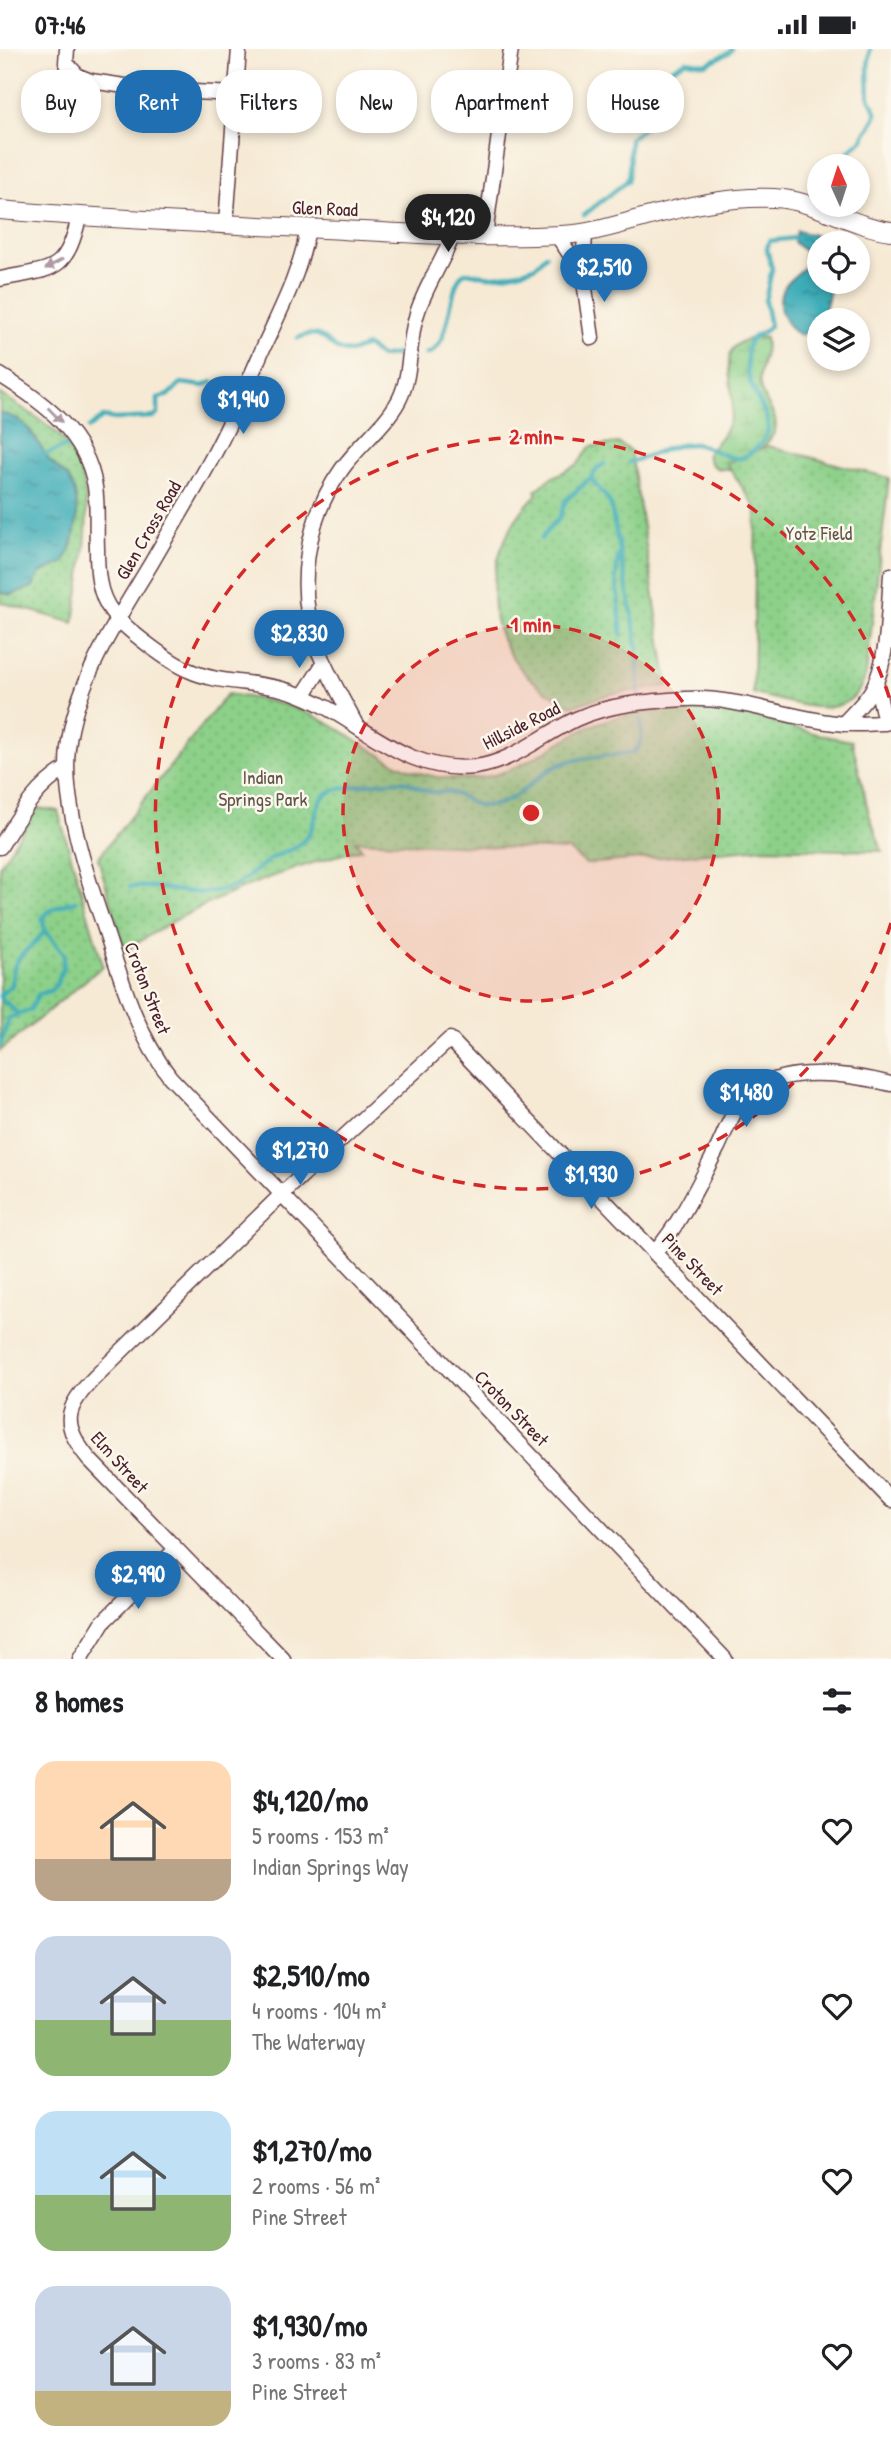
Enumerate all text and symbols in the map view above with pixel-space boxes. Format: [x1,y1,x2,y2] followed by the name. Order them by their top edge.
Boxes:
[35,7,86,42] text: 07:46
[21,70,101,133] chip: Buy
[115,70,202,133] chip: Rent
[216,70,322,133] chip: Filters
[336,70,417,133] chip: New
[431,70,573,133] chip: Apartment
[587,70,684,133] chip: House
[807,154,870,217] north arrow
[807,154,870,371] map controls
[292,194,359,222] street label: Glen Road
[391,195,505,254] pin: $4,120
[421,201,475,232] text: $4,120
[807,231,870,294] button: locate
[547,245,661,304] pin: $2,510
[576,251,632,282] text: $2,510
[43,257,63,269] one-way arrow
[807,308,870,371] button: layers
[186,377,300,436] pin: $1,940
[217,383,269,414] text: $1,940
[46,406,62,423] one-way arrow
[509,422,553,451] text: 2 min
[109,475,187,584] street label: Glen Cross Road
[786,520,853,546] park label: Yotz Field
[511,610,551,639] text: 1 min
[242,611,356,670] pin: $2,830
[270,617,328,648] text: $2,830
[478,694,565,756] street label: Hillside Road
[219,764,308,812] park label: Indian Springs Park
[519,801,543,825] centre of rings
[119,938,178,1038] street label: Croton Street
[689,1069,803,1129] pin: $1,480
[719,1076,773,1107] text: $1,480
[243,1127,357,1187] pin: $1,270
[271,1134,329,1165] text: $1,270
[534,1151,648,1211] pin: $1,930
[564,1158,618,1189] text: $1,930
[657,1227,730,1301] street label: Pine Street
[469,1364,555,1452] street label: Croton Street
[85,1425,155,1499] street label: Elm Street
[81,1551,195,1611] pin: $2,990
[111,1558,165,1589] text: $2,990
[35,1681,123,1721] text: 8 homes
[818,1682,856,1720] icon: filters
[252,1780,368,1820] text: $4,120/mo
[91,1789,175,1873] icon: home
[818,1812,856,1850] icon: heart
[252,1820,389,1851] text: 5 rooms · 153 m²
[252,1851,409,1882] text: Indian Springs Way
[252,1955,370,1995] text: $2,510/mo
[91,1964,175,2048] icon: home
[818,1987,856,2025] icon: heart
[252,1995,386,2026] text: 4 rooms · 104 m²
[252,2026,365,2057] text: The Waterway
[252,2130,372,2170] text: $1,270/mo
[91,2139,175,2223] icon: home
[818,2162,856,2200] icon: heart
[252,2170,380,2201] text: 2 rooms · 56 m²
[252,2201,347,2232] text: Pine Street
[252,2305,367,2345] text: $1,930/mo
[91,2314,175,2398] icon: home
[818,2337,856,2375] icon: heart
[252,2345,381,2376] text: 3 rooms · 83 m²
[252,2376,347,2407] text: Pine Street

